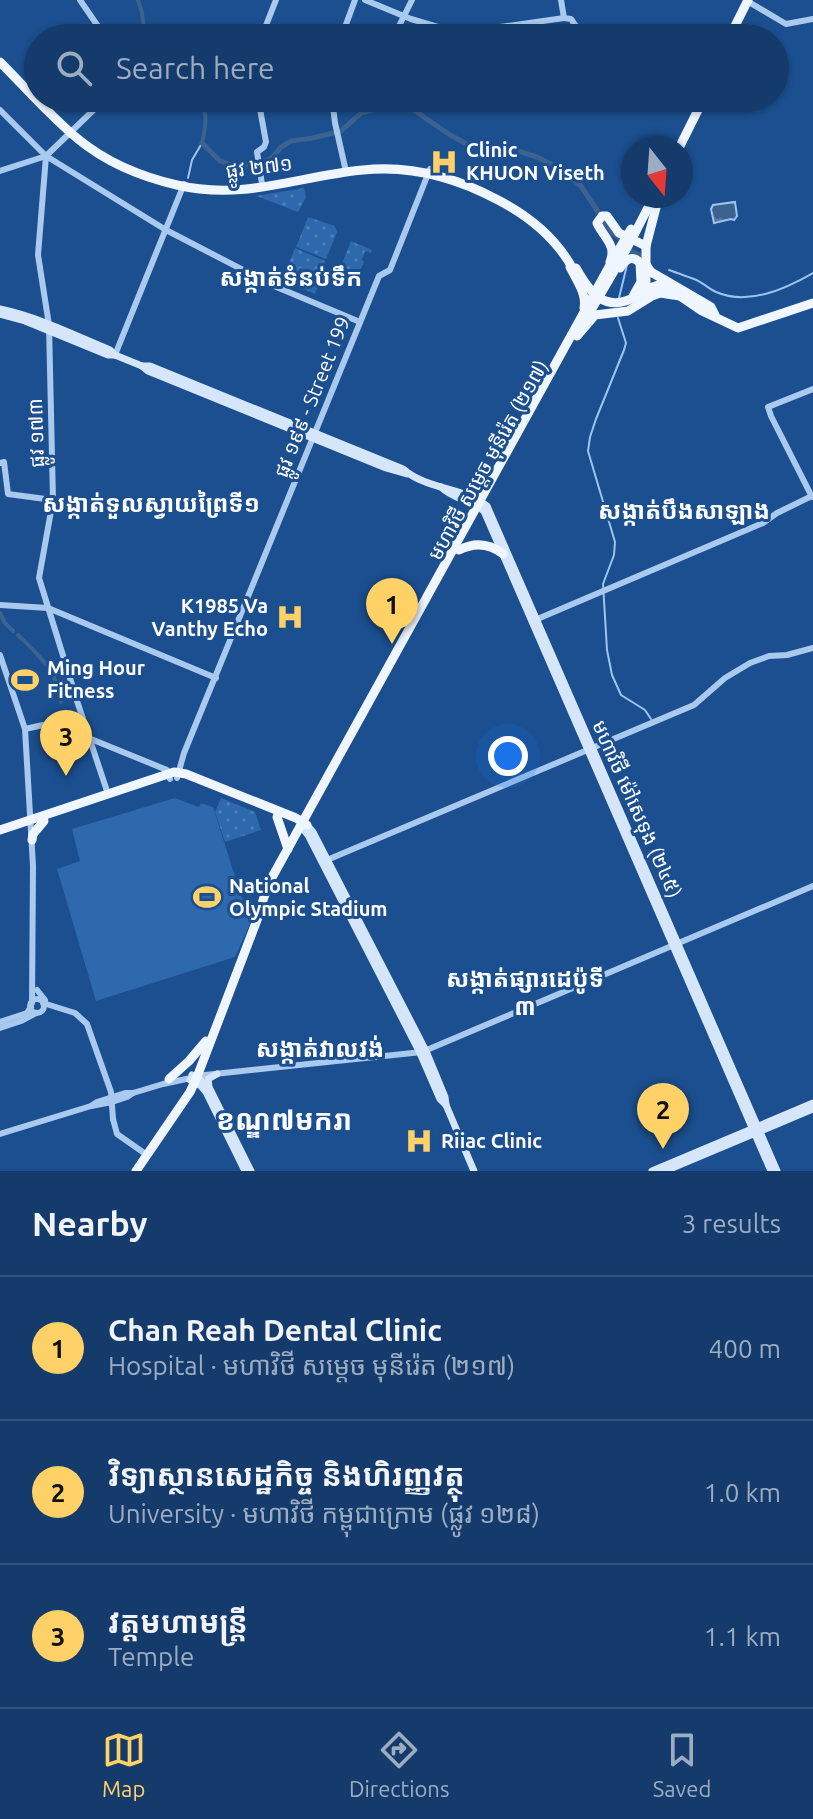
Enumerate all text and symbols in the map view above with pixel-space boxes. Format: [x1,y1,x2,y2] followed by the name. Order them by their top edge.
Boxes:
[24,24,789,112] search box
[52,46,96,90] icon: search
[116,51,275,85] text: Search here
[621,136,693,208] north arrow
[466,138,605,184] place label: Clinic KHUON Viseth
[429,147,459,177] hospital icon: Clinic KHUON Viseth
[224,151,295,190] street label: ផ្លូវ ២៧១
[220,264,362,293] district label: សង្កាត់ទំនប់ទឹក
[269,313,362,483] street label: ផ្លូវ ១៩៩ - Street 199
[422,356,554,565] street label: មហាវិថី សម្តេច មុនីរ៉េត (២១៧)
[23,398,56,468] street label: ផ្លូវ ១៧៣
[42,490,260,519] district label: សង្កាត់ទួលស្វាយព្រៃទី១
[598,497,770,526] district label: សង្កាត់បឹងសាឡាង
[366,578,418,644] pin: 1
[151,594,268,640] place label: K1985 Va Vanthy Echo
[275,602,305,632] hospital icon: K1985 Va Vanthy Echo
[47,656,146,702] place label: Ming Hour Fitness
[10,665,40,695] sports icon: Ming Hour Fitness
[40,710,92,776] pin: 3
[586,716,687,902] street label: មហាវិថី ម៉ៅសេទុង (២៤៥)
[488,736,528,776] your location
[229,874,388,920] place label: National Olympic Stadium
[192,882,222,912] sports icon: National Olympic Stadium
[446,965,604,1020] district label: សង្កាត់ផ្សារដេប៉ូទី ៣
[256,1035,384,1064] district label: សង្កាត់វាលវង់
[637,1083,689,1149] pin: 2
[216,1104,352,1138] district label: ខណ្ឌ៧មករា
[404,1126,434,1156] hospital icon: Riiac Clinic
[441,1129,542,1152] place label: Riiac Clinic
[32,1204,147,1242] text: Nearby
[682,1209,781,1238] text: 3 results
[108,1313,442,1347] text: Chan Reah Dental Clinic
[51,1334,65,1363] text: 1
[709,1334,781,1363] text: 400 m
[108,1351,515,1380] text: Hospital · មហាវិថី សម្តេច មុនីរ៉េត (២១៧)
[108,1458,465,1492] text: វិទ្យាស្ថានសេដ្ឋកិច្ច និងហិរញ្ញវត្ថុ
[51,1478,65,1507] text: 2
[704,1478,781,1507] text: 1.0 km
[108,1499,540,1528] text: University · មហាវិថី កម្ពុជាក្រោម (ផ្លូវ ១២៨)
[108,1605,248,1639] text: វត្តមហាមន្រ្តី
[51,1622,65,1651] text: 3
[704,1622,781,1651] text: 1.1 km
[108,1642,194,1671] text: Temple
[102,1728,146,1801] tab: Map
[349,1728,449,1801] tab: Directions
[653,1728,711,1801] tab: Saved

